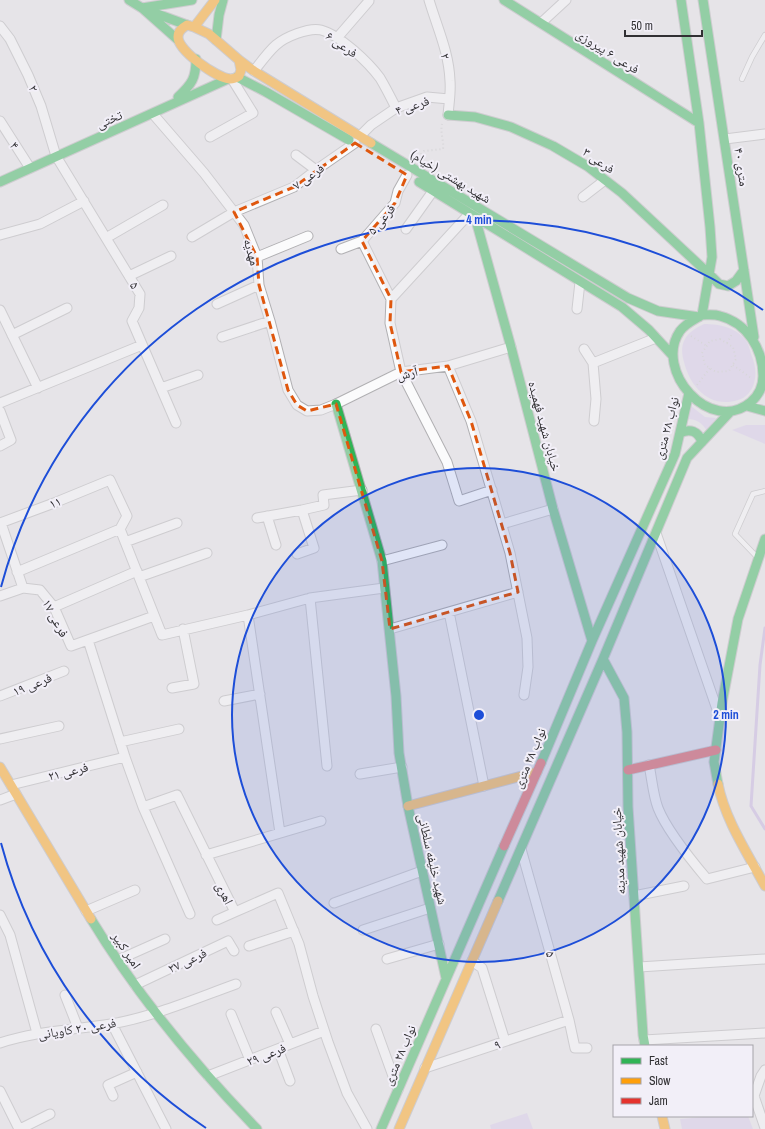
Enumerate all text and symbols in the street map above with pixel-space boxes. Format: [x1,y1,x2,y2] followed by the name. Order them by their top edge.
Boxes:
[625,12,702,38] scale bar
[631,18,653,34] text: 50 m
[573,25,643,78] street label: فرعی ۶ پیروزی
[322,27,361,61] street label: فرعی ۶
[437,51,454,61] street label: ۲
[25,82,43,94] street label: ۲
[393,92,431,119] street label: فرعی ۴
[94,106,125,133] street label: تختی
[6,138,23,152] street label: ۴
[579,143,618,177] street label: فرعی ۳
[407,146,494,207] street label: شهید بهشتی (خیام)
[730,147,753,187] street label: ۴۰ متری
[289,159,328,193] street label: فرعی ۷
[364,200,399,238] street label: فرعی ۵
[466,212,492,228] text: 4 min
[240,237,263,268] street label: مهدیه
[126,278,143,292] street label: ۵
[395,362,420,384] street label: آرش
[524,379,565,473] street label: خیابان شهید فهمیده
[650,395,683,461] street label: نواب ۲۸ متری
[47,492,64,512] street label: ۱۱
[38,596,73,640] street label: فرعی ۱۷
[10,669,54,700] street label: فرعی ۱۹
[713,707,739,723] text: 2 min
[472,708,486,722] centre of rings
[509,725,550,791] street label: نواب ۲۸ متری
[46,758,90,785] street label: فرعی ۲۱
[608,807,629,895] street label: خیابان شهید مدینه
[414,812,451,906] street label: شهید خلیفه سلطانی
[212,879,237,907] street label: اهری
[108,928,145,972] street label: امیر کبیر
[165,944,209,977] street label: فرعی ۲۷
[542,949,560,959] street label: ۵
[37,1014,117,1043] street label: فرعی ۲۰ کاویانی
[379,1022,420,1088] street label: نواب ۲۸ متری
[492,1035,503,1053] street label: ۹
[244,1039,288,1070] street label: فرعی ۲۹
[613,1045,753,1117] legend
[649,1053,668,1069] text: Fast
[649,1073,671,1089] text: Slow
[649,1093,668,1109] text: Jam

